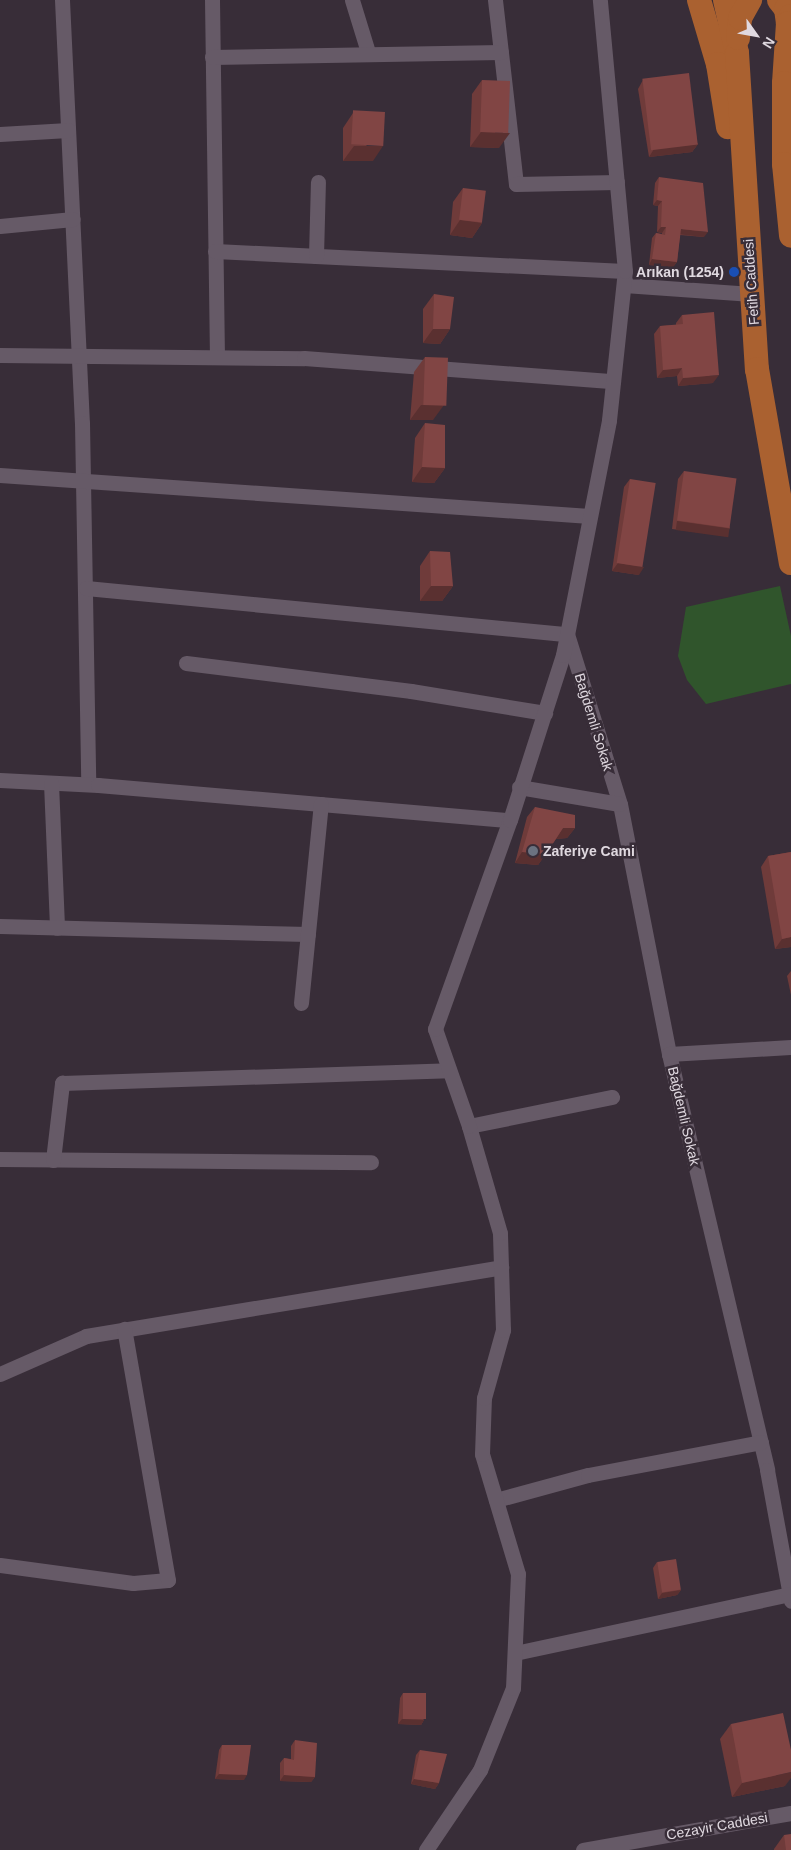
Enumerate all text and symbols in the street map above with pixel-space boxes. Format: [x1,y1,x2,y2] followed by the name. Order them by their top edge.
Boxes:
[731,10,781,60] north arrow
[759,34,778,51] text: N
[740,238,762,326] street label: Fetih Caddesi
[636,264,724,280] place label: Arıkan (1254)
[728,266,740,278] marker: Arıkan (1254)
[571,671,617,773] street label: Bağdemli Sokak
[543,843,635,859] place label: Zaferiye Cami
[527,845,539,857] marker: Zaferiye Cami
[664,1065,704,1167] street label: Bağdemli Sokak
[665,1809,769,1843] street label: Cezayir Caddesi

